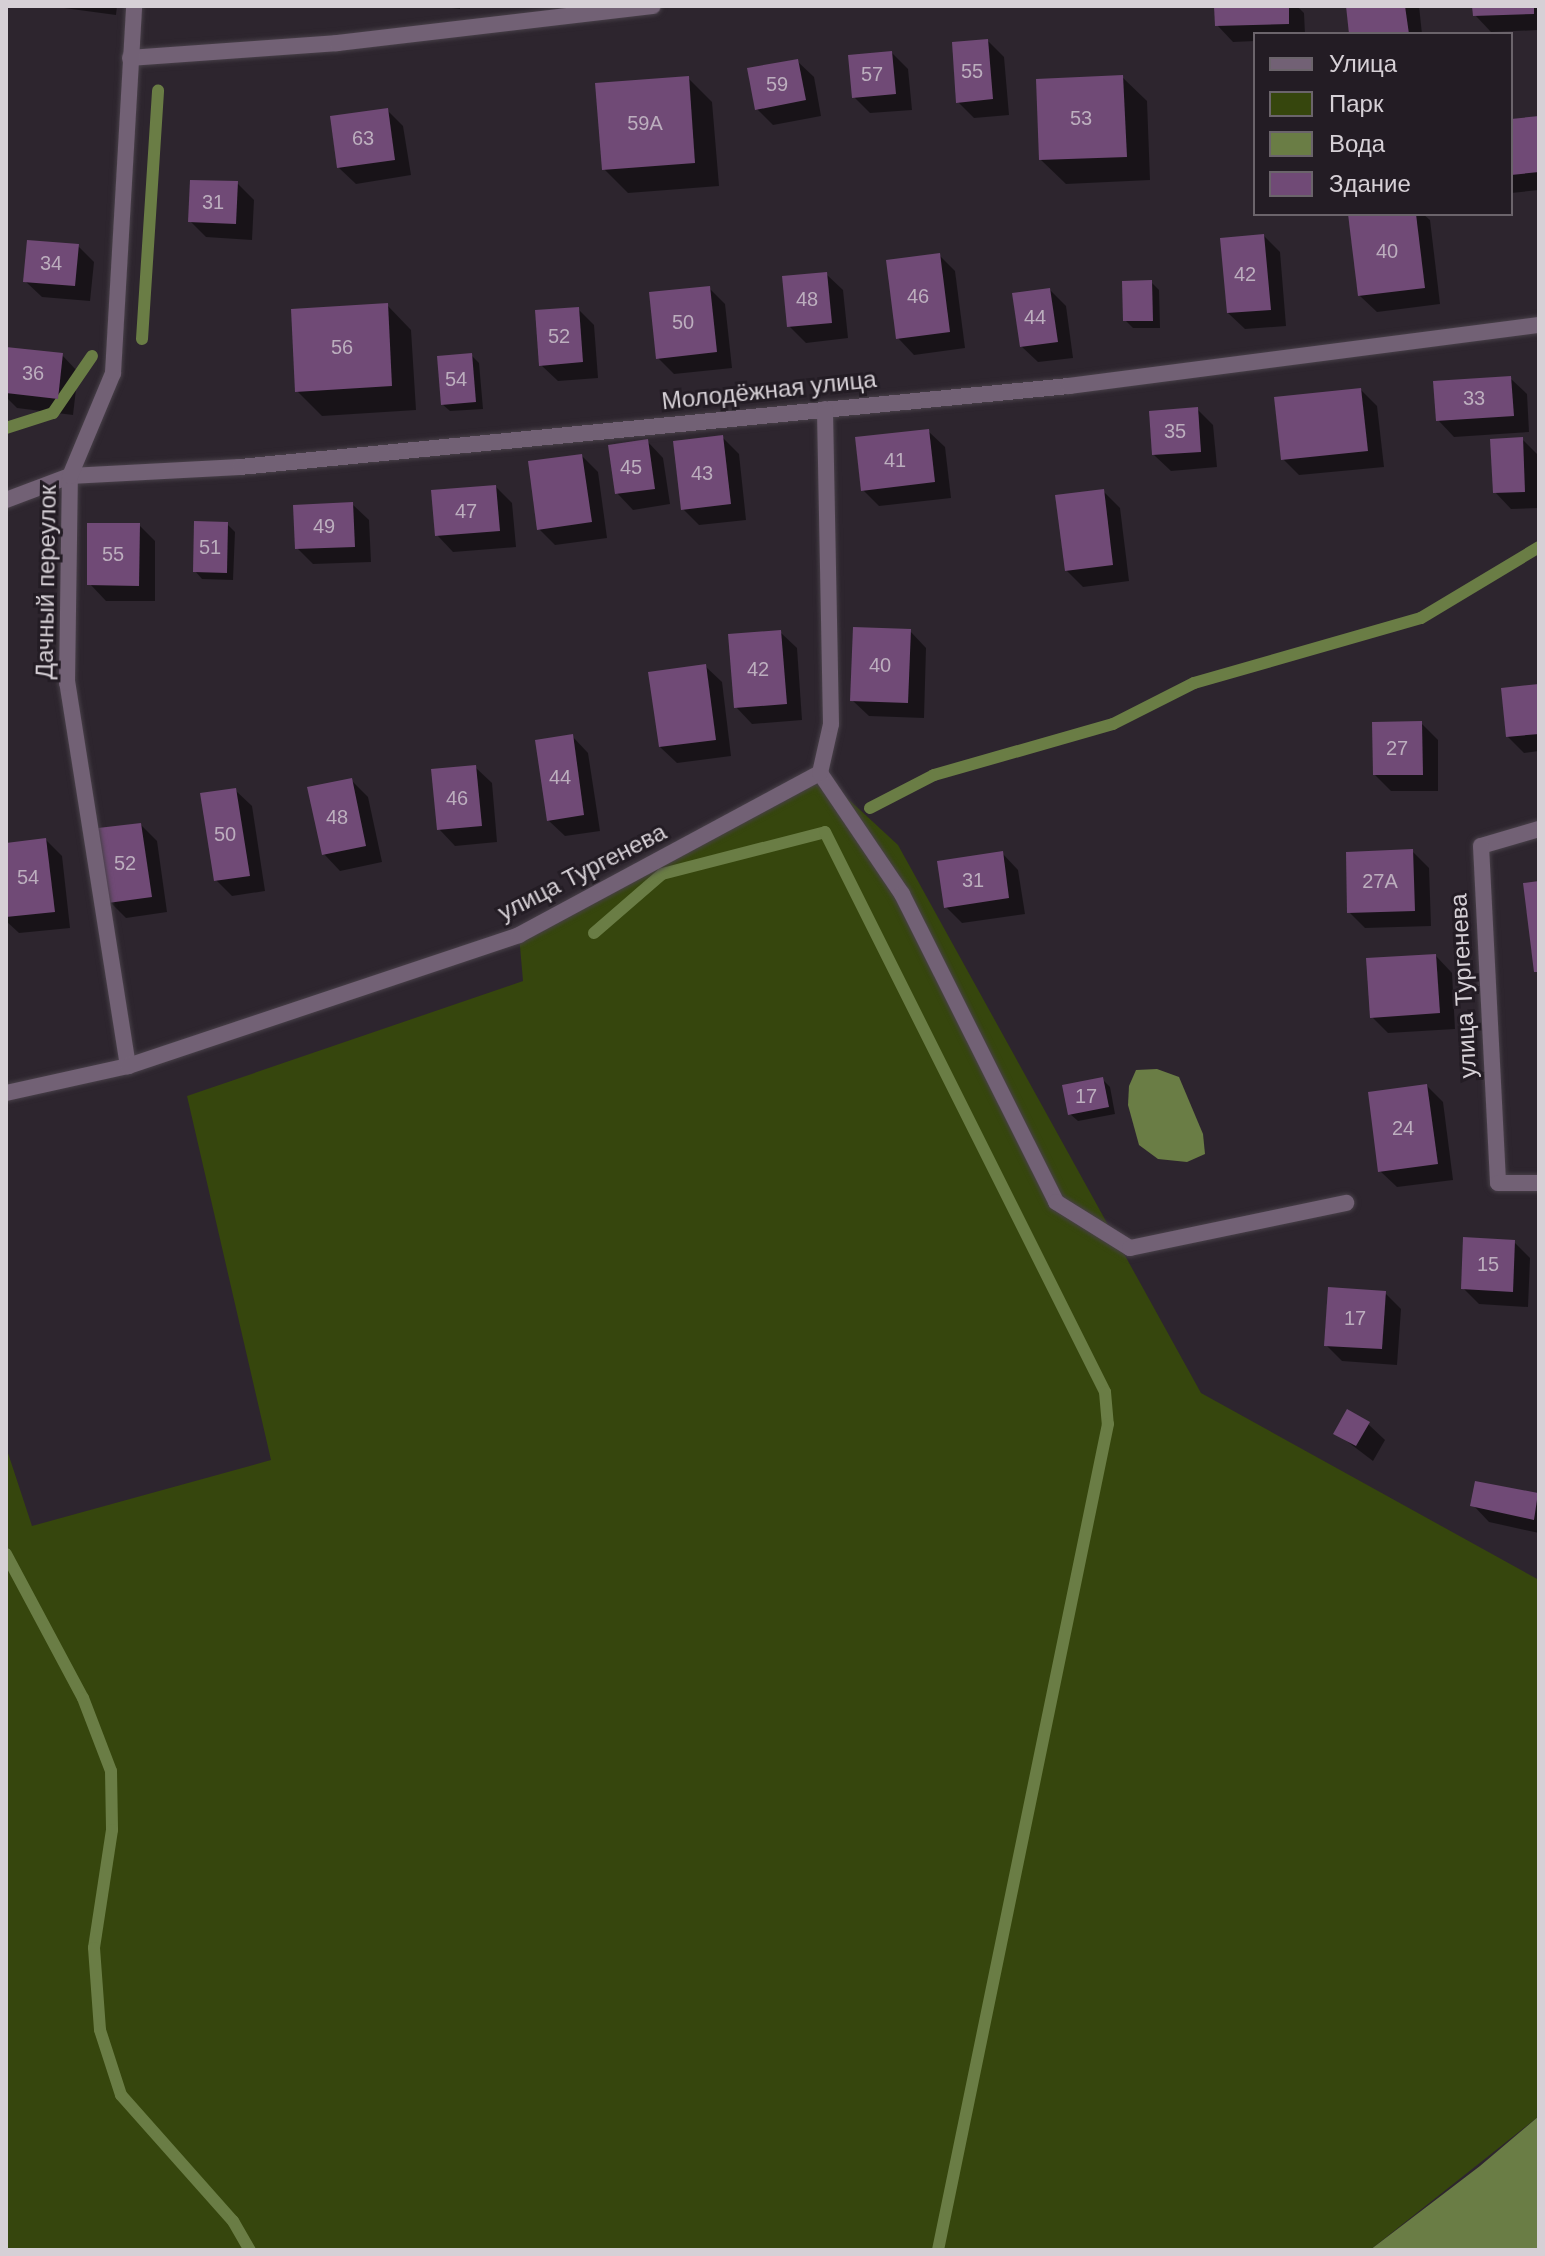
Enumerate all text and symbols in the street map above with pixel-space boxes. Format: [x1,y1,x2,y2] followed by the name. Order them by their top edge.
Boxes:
[1253,32,1513,216] legend
[1329,50,1397,77] text: Улица
[961,59,983,83] house number: 55
[861,62,883,86] house number: 57
[766,72,788,96] house number: 59
[1329,90,1383,117] text: Парк
[1070,106,1092,130] house number: 53
[627,111,663,135] house number: 59А
[352,126,374,150] house number: 63
[1329,130,1385,157] text: Вода
[1329,170,1411,197] text: Здание
[202,190,224,214] house number: 31
[1376,239,1398,263] house number: 40
[40,251,62,275] house number: 34
[1234,262,1256,286] house number: 42
[907,284,929,308] house number: 46
[796,287,818,311] house number: 48
[1024,305,1046,329] house number: 44
[672,310,694,334] house number: 50
[548,324,570,348] house number: 52
[331,335,353,359] house number: 56
[22,361,44,385] house number: 36
[660,364,878,416] street label: Молодёжная улица
[445,367,467,391] house number: 54
[1463,386,1485,410] house number: 33
[1164,419,1186,443] house number: 35
[884,448,906,472] house number: 41
[620,455,642,479] house number: 45
[691,461,713,485] house number: 43
[30,485,62,679] street label: Дачный переулок
[455,499,477,523] house number: 47
[313,514,335,538] house number: 49
[199,535,221,559] house number: 51
[102,542,124,566] house number: 55
[869,653,891,677] house number: 40
[747,657,769,681] house number: 42
[1386,736,1408,760] house number: 27
[549,765,571,789] house number: 44
[446,786,468,810] house number: 46
[326,805,348,829] house number: 48
[493,817,671,927] street label: улица Тургенева
[214,822,236,846] house number: 50
[114,851,136,875] house number: 52
[17,865,39,889] house number: 54
[962,868,984,892] house number: 31
[1362,869,1398,893] house number: 27А
[1444,893,1482,1079] street label: улица Тургенева
[1075,1084,1097,1108] house number: 17
[1392,1116,1414,1140] house number: 24
[1477,1252,1499,1276] house number: 15
[1344,1306,1366,1330] house number: 17

